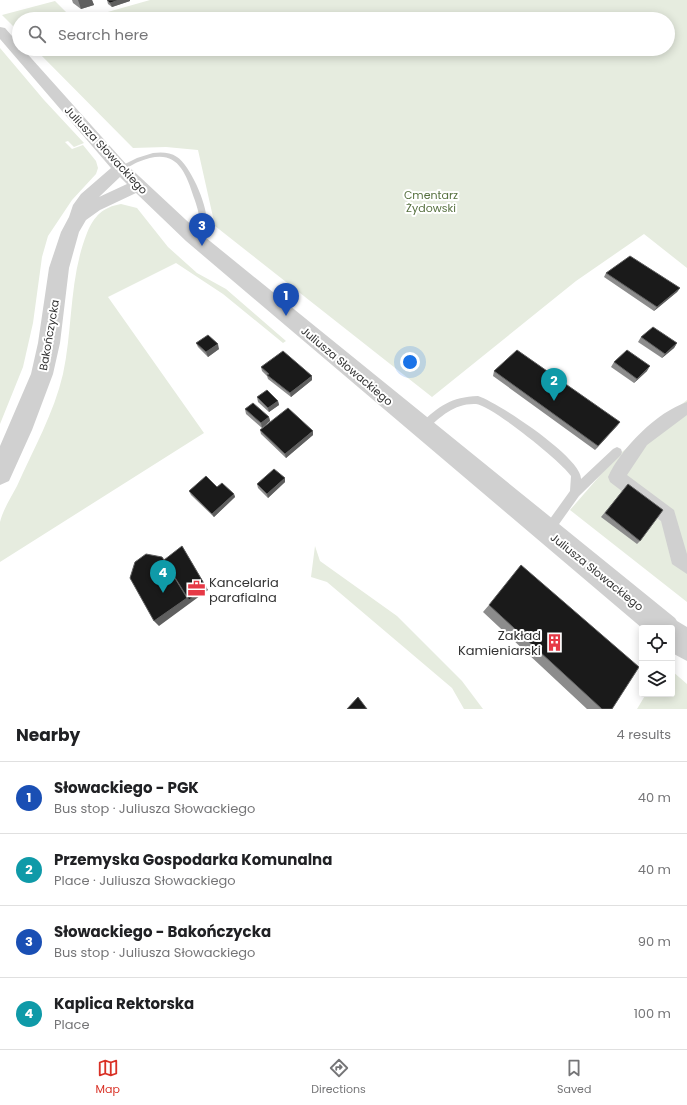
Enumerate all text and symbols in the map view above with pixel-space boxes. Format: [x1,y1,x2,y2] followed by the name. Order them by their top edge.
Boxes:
[12,12,675,56] search box
[26,23,48,45] icon: search
[58,24,148,45] text: Search here
[61,102,151,198] street label: Juliusza Słowackiego
[404,187,458,216] park label: Cmentarz Żydowski
[189,213,215,246] pin: 3
[273,283,299,316] pin: 1
[35,298,63,372] street label: Bakończycka
[298,323,396,409] street label: Juliusza Słowackiego
[400,352,420,372] your location
[541,368,567,401] pin: 2
[547,529,647,615] street label: Juliusza Słowackiego
[150,560,176,593] pin: 4
[209,573,279,607] place label: Kancelaria parafialna
[186,579,206,599] office icon: Kancelaria parafialna
[639,625,675,697] map controls
[639,625,675,661] button: locate
[458,626,541,660] place label: Zakład Kamieniarski
[544,632,564,652] building icon: Zakład Kamieniarski
[639,661,675,697] button: layers
[16,723,80,747] text: Nearby
[617,725,671,744] text: 4 results
[54,777,199,798] text: Słowackiego - PGK
[27,788,31,807] text: 1
[638,788,671,807] text: 40 m
[54,799,255,818] text: Bus stop · Juliusza Słowackiego
[54,849,332,870] text: Przemyska Gospodarka Komunalna
[25,860,33,879] text: 2
[638,860,671,879] text: 40 m
[54,871,236,890] text: Place · Juliusza Słowackiego
[54,921,271,942] text: Słowackiego - Bakończycka
[25,932,33,951] text: 3
[638,932,671,951] text: 90 m
[54,943,255,962] text: Bus stop · Juliusza Słowackiego
[54,993,194,1014] text: Kaplica Rektorska
[25,1004,33,1023] text: 4
[634,1004,671,1023] text: 100 m
[54,1015,89,1034] text: Place
[96,1057,120,1098] tab: Map
[311,1057,366,1098] tab: Directions
[557,1057,591,1098] tab: Saved

